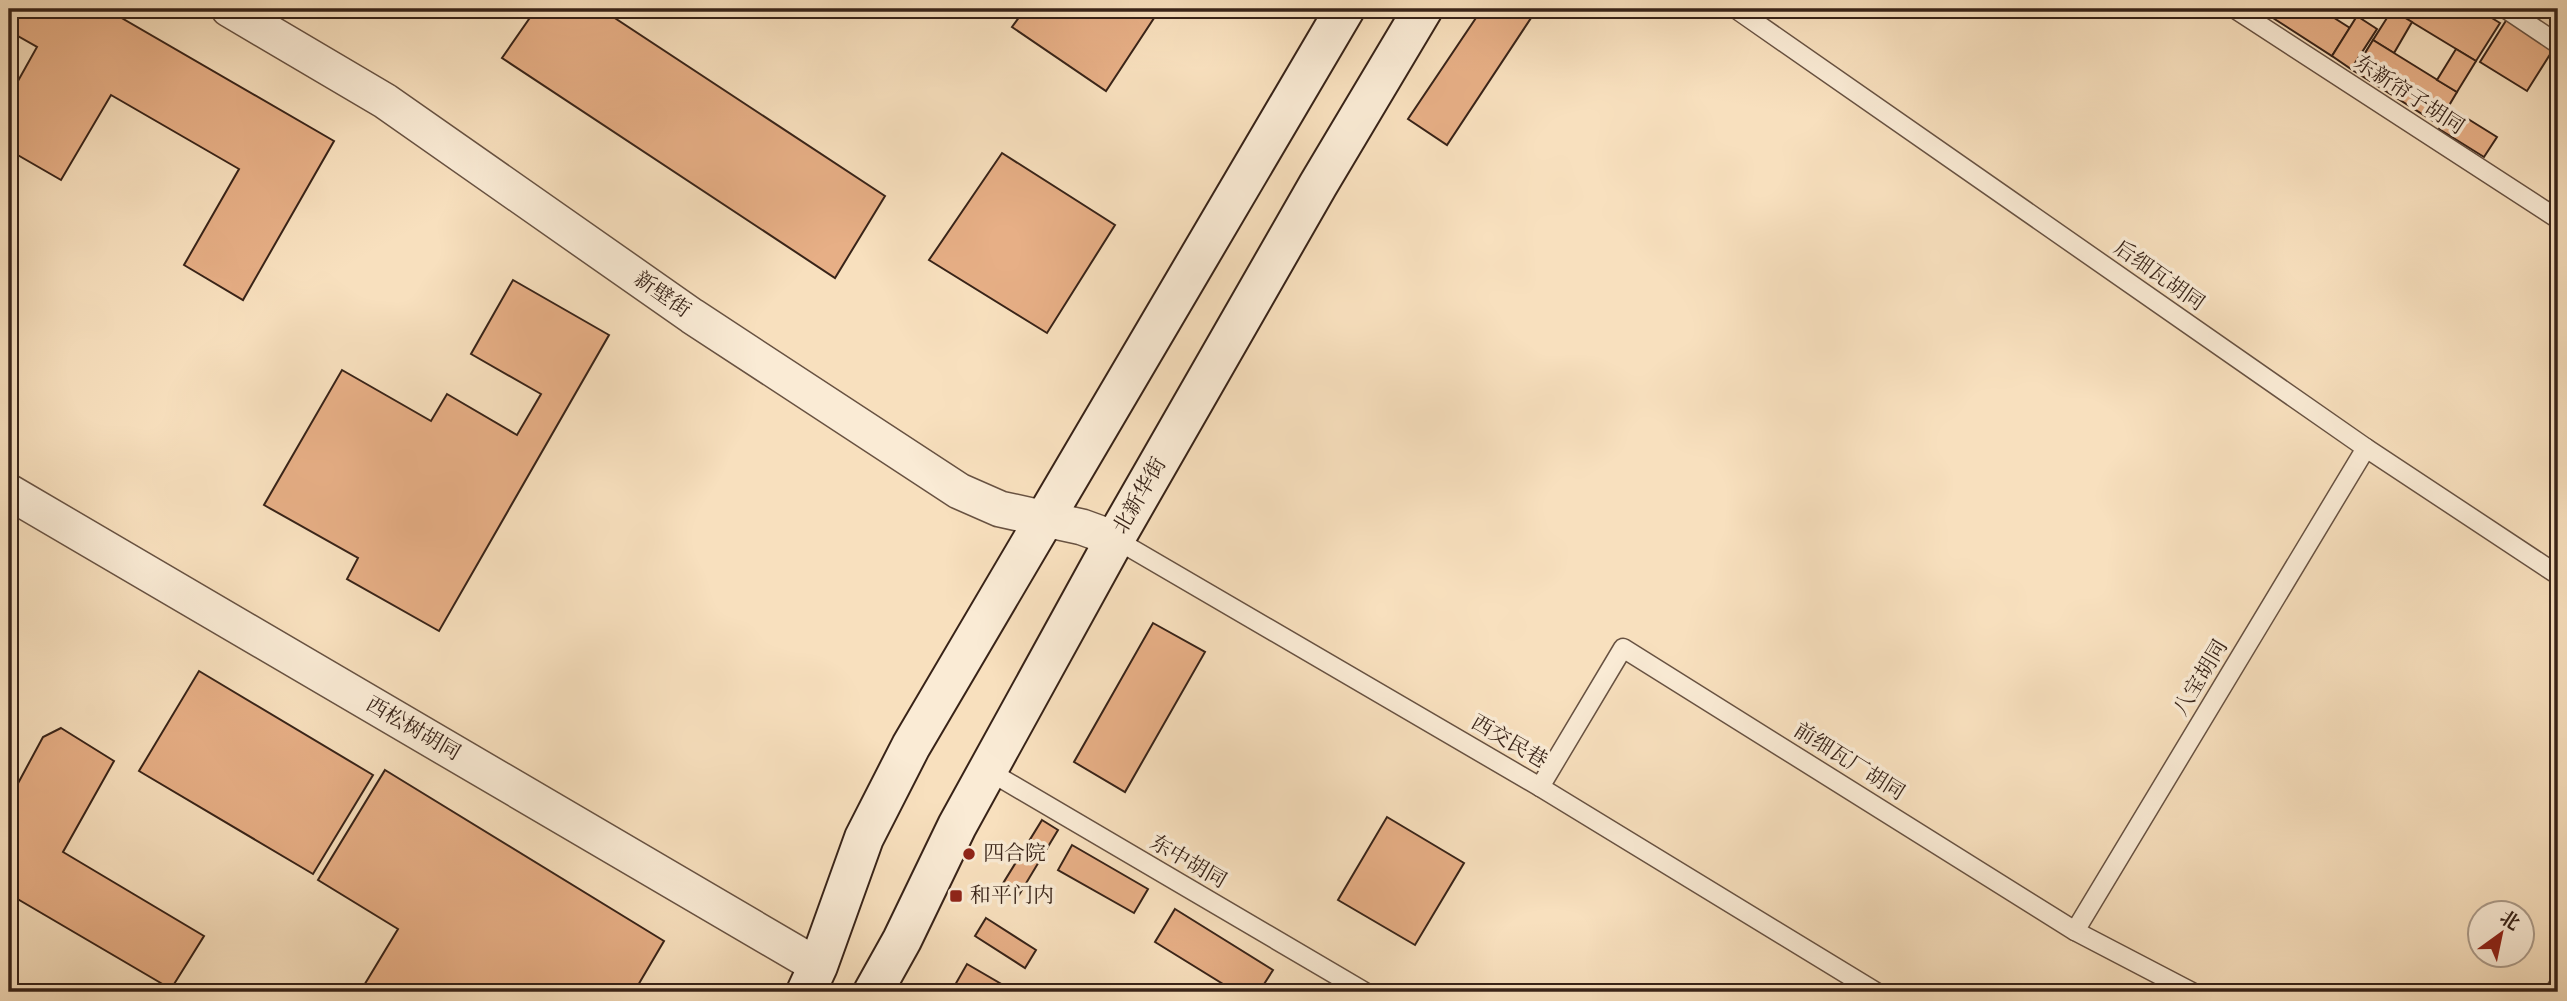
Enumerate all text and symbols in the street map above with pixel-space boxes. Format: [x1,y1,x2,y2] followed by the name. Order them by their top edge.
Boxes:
[2349,50,2469,140] street label: 东新帘子胡同
[2109,235,2209,317] street label: 后细瓦胡同
[629,266,695,324] street label: 新壁街
[1108,453,1172,539] street label: 北新华街
[2168,635,2234,721] street label: 八宝胡同
[361,691,465,767] street label: 西松树胡同
[1466,710,1552,774] street label: 西交民巷
[1789,718,1909,806] street label: 前细瓦厂胡同
[1145,830,1231,894] street label: 东中胡同
[983,841,1046,867] place label: 四合院
[961,846,977,862] marker: 四合院
[970,883,1054,909] place label: 和平门内
[948,888,964,904] marker: 和平门内
[2466,900,2536,970] north arrow
[2495,906,2524,936] text: 北

